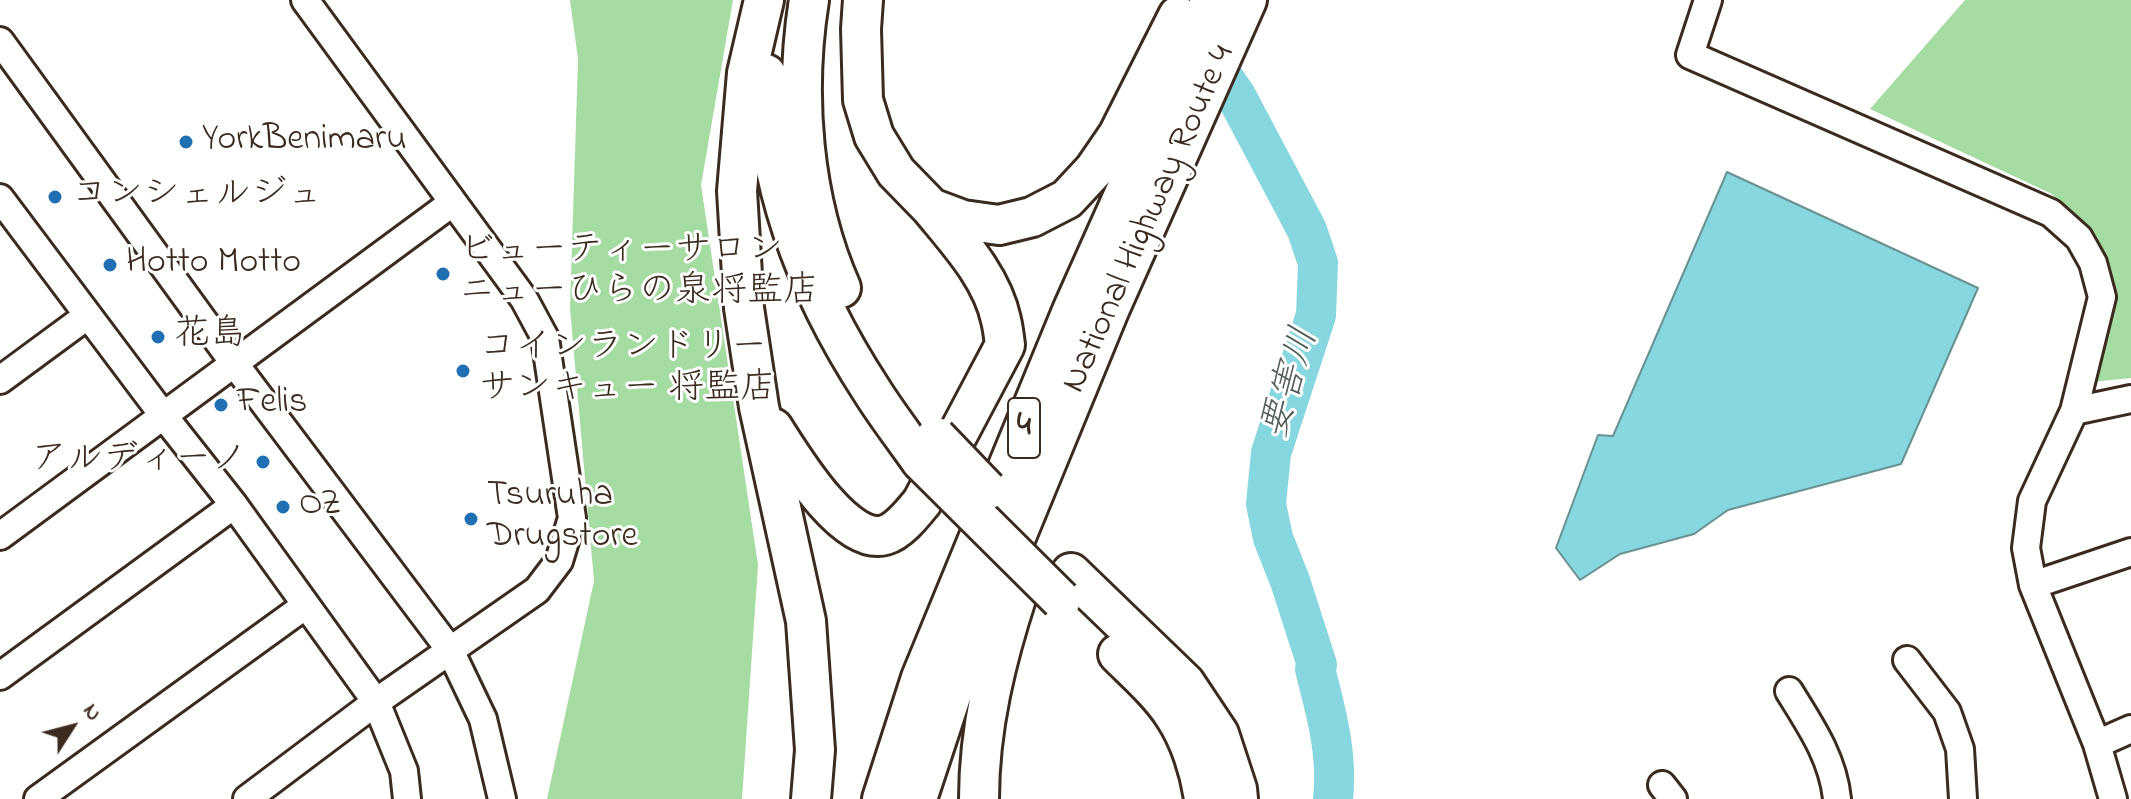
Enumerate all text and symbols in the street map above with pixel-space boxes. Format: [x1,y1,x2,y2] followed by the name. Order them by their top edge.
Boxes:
[1055,40,1247,400] street label: National Highway Route 4
[202,120,407,164] place label: YorkBenimaru
[177,133,195,151] marker: YorkBenimaru
[71,175,323,219] place label: コンシェルジュ
[46,188,64,206] marker: コンシェルジュ
[459,231,819,316] place label: ビューティーサロン ニューひらの泉将監店
[126,243,301,287] place label: Hotto Motto
[101,256,119,274] marker: Hotto Motto
[434,265,452,283] marker: ビューティーサロン ニューひらの泉将監店
[174,315,246,359] place label: 花島
[1255,323,1331,445] water label: 要害川
[149,328,167,346] marker: 花島
[479,328,776,413] place label: コインランドリー サンキュー 将監店
[454,362,472,380] marker: コインランドリー サンキュー 将監店
[237,383,307,427] place label: Felis
[212,396,230,414] marker: Felis
[1008,398,1040,458] road number: 4
[31,440,247,484] place label: アルディーノ
[254,453,272,471] marker: アルディーノ
[487,476,638,561] place label: Tsuruha Drugstore
[299,485,341,529] place label: OZ
[274,498,292,516] marker: OZ
[462,510,480,528] marker: Tsuruha Drugstore
[32,687,112,767] north arrow
[74,697,109,728] text: N

